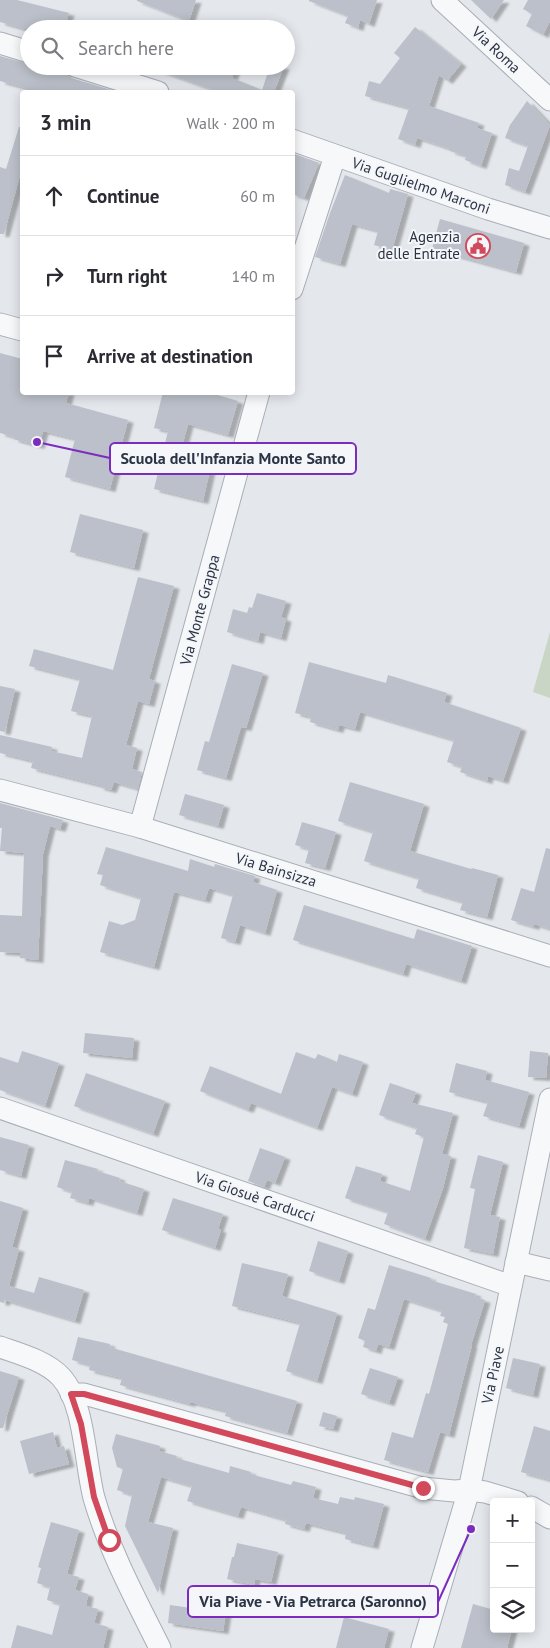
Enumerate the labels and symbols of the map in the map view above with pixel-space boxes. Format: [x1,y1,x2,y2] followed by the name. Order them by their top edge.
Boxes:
[467,22,525,77] street label: Via Roma
[349,153,493,218] street label: Via Guglielmo Marconi
[378,227,460,263] place label: Agenzia delle Entrate
[465,233,491,259] public building icon: Agenzia delle Entrate
[110,443,356,474] callout: Scuola dell'Infanzia Monte Santo
[120,448,346,468] text: Scuola dell'Infanzia Monte Santo
[175,552,223,668] street label: Via Monte Grappa
[232,848,319,891] street label: Via Bainsizza
[192,1167,318,1226] street label: Via Giosuè Carducci
[477,1344,508,1406] street label: Via Piave
[412,1477,435,1500] route end
[98,1529,121,1552] route start
[188,1586,438,1617] callout: Via Piave - Via Petrarca (Saronno)
[198,1591,427,1611] text: Via Piave - Via Petrarca (Saronno)

